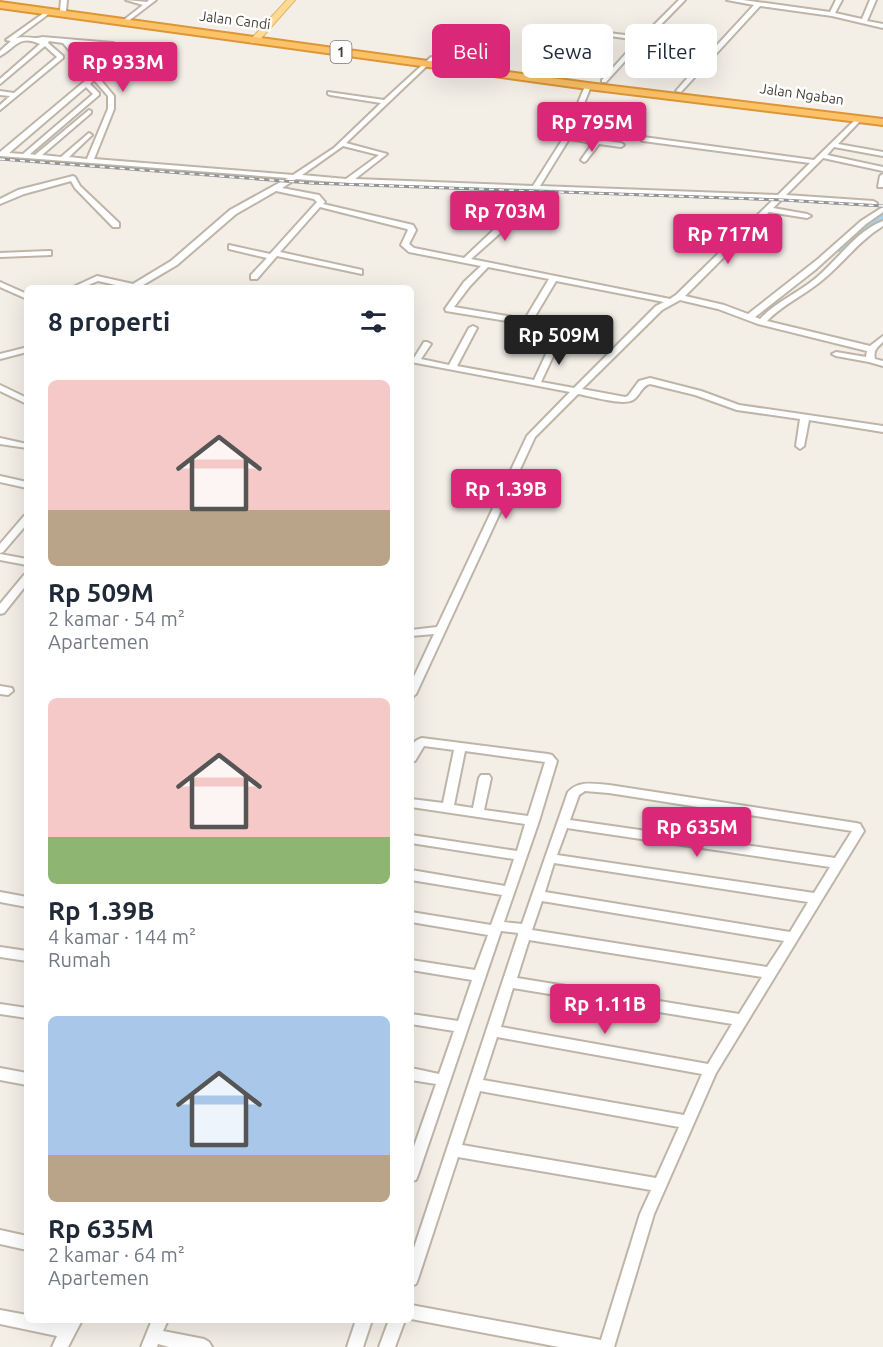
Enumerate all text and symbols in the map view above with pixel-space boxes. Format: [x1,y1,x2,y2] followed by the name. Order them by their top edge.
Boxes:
[199,8,271,32] street label: Jalan Candi
[432,24,510,78] chip: Beli
[522,24,613,78] chip: Sewa
[625,24,717,78] chip: Filter
[330,41,352,63] road number: 1
[68,42,178,93] pin: Rp 933M
[82,50,164,73] text: Rp 933M
[759,80,845,108] street label: Jalan Ngaban
[537,102,647,153] pin: Rp 795M
[551,110,633,133] text: Rp 795M
[450,191,560,242] pin: Rp 703M
[464,199,546,222] text: Rp 703M
[673,214,783,265] pin: Rp 717M
[687,222,769,245] text: Rp 717M
[357,305,390,338] icon: filters
[48,307,170,336] text: 8 properti
[504,315,614,366] pin: Rp 509M
[518,323,600,346] text: Rp 509M
[165,419,273,527] icon: home
[444,469,568,520] pin: Rp 1.39B
[465,477,547,500] text: Rp 1.39B
[48,578,154,607] text: Rp 509M
[48,607,185,630] text: 2 kamar · 54 m²
[48,630,149,653] text: Apartemen
[165,737,273,845] icon: home
[642,807,752,858] pin: Rp 635M
[656,815,738,838] text: Rp 635M
[48,896,154,925] text: Rp 1.39B
[48,925,196,948] text: 4 kamar · 144 m²
[48,948,111,971] text: Rumah
[543,984,667,1035] pin: Rp 1.11B
[564,992,646,1015] text: Rp 1.11B
[165,1055,273,1163] icon: home
[48,1214,154,1243] text: Rp 635M
[48,1243,185,1266] text: 2 kamar · 64 m²
[48,1266,149,1289] text: Apartemen

